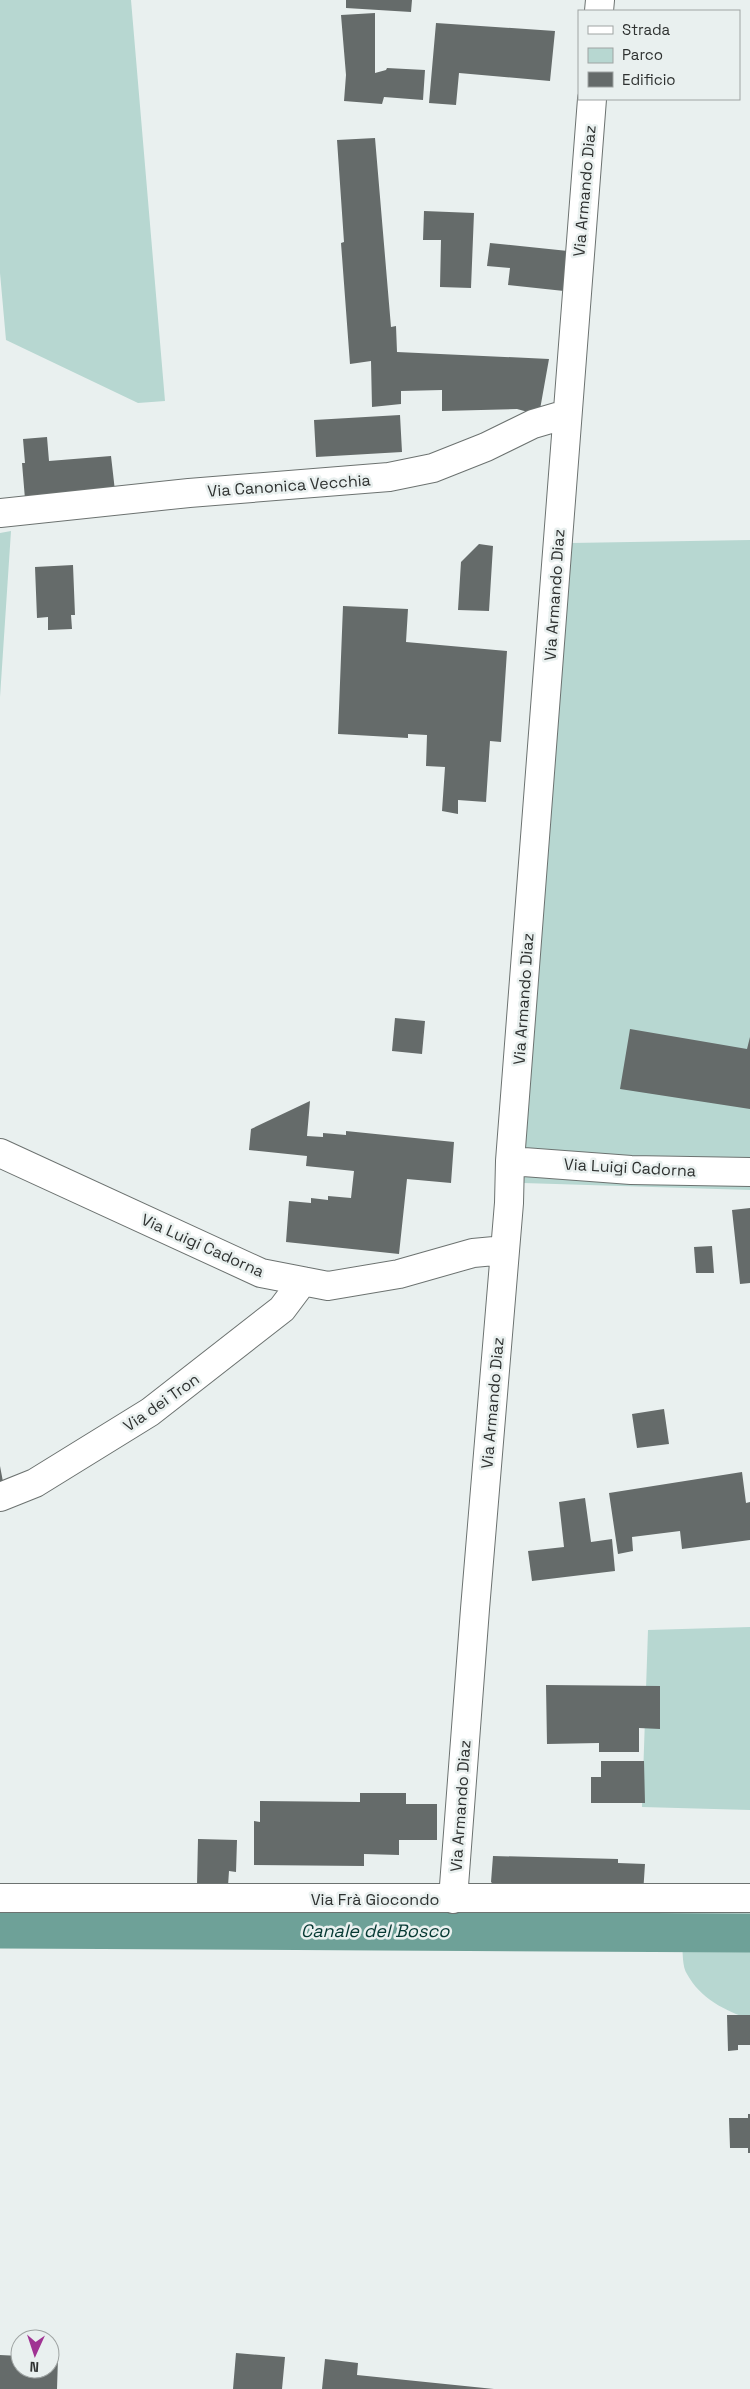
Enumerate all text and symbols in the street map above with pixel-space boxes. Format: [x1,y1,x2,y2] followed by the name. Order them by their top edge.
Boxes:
[578,10,740,100] legend
[622,20,671,39] text: Strada
[622,45,663,64] text: Parco
[622,70,676,89] text: Edificio
[568,124,601,258] street label: Via Armando Diaz
[207,469,371,502] street label: Via Canonica Vecchia
[539,528,570,662] street label: Via Armando Diaz
[508,932,539,1066] street label: Via Armando Diaz
[563,1154,697,1181] street label: Via Luigi Cadorna
[138,1209,268,1282] street label: Via Luigi Cadorna
[476,1336,509,1470] street label: Via Armando Diaz
[119,1369,203,1436] street label: Via dei Tron
[445,1739,476,1873] street label: Via Armando Diaz
[311,1889,439,1910] street label: Via Frà Giocondo
[301,1919,450,1942] water label: Canale del Bosco
[10,2329,60,2379] north arrow
[29,2358,39,2376] text: N

